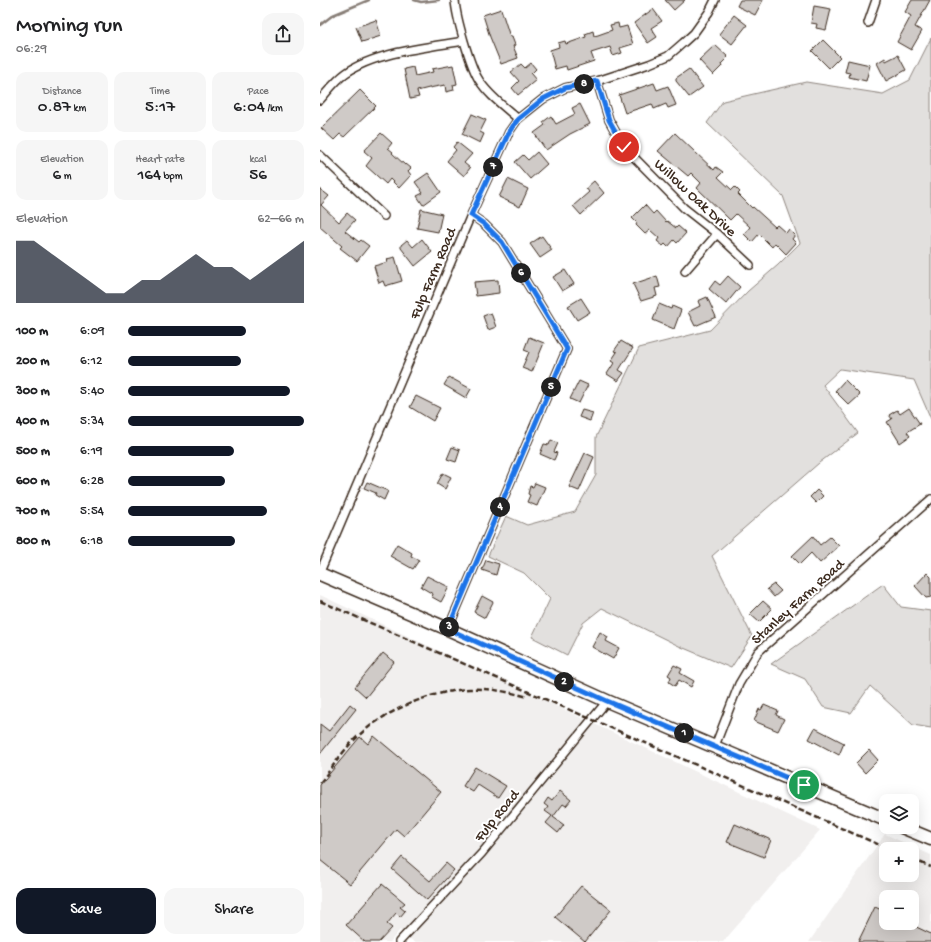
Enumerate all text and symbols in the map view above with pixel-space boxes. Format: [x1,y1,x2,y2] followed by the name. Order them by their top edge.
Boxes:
[262,13,304,55] button: share
[16,14,122,40] text: Morning run
[16,42,47,57] text: 06:29
[574,74,594,94] pin: 8
[581,78,587,90] text: 8
[43,86,81,98] text: Distance
[150,86,170,98] text: Time
[247,86,269,98] text: Pace
[38,98,71,118] text: 0.87
[145,98,175,118] text: 5:17
[233,98,265,118] text: 6:04
[71,103,86,115] text: km
[265,103,283,115] text: /km
[607,130,641,164] pin
[613,136,635,158] icon: check
[40,154,84,166] text: Elevation
[135,154,185,166] text: Heart rate
[249,154,267,166] text: kcal
[650,156,740,241] street label: Willow Oak Drive
[483,157,503,177] pin: 7
[490,161,496,173] text: 7
[52,166,61,186] text: 6
[137,166,161,186] text: 164
[249,166,267,186] text: 56
[61,171,72,183] text: m
[161,171,183,183] text: bpm
[16,212,68,227] text: Elevation
[258,212,304,227] text: 62–66 m
[406,224,462,323] street label: Fulp Farm Road
[511,263,531,283] pin: 6
[518,267,524,279] text: 6
[16,324,48,339] text: 100 m
[80,324,105,339] text: 6:09
[16,354,49,369] text: 200 m
[80,354,102,369] text: 6:12
[541,377,561,397] pin: 5
[548,381,554,393] text: 5
[16,384,50,399] text: 300 m
[80,384,104,399] text: 5:40
[16,414,49,429] text: 400 m
[80,414,104,429] text: 5:34
[16,444,50,459] text: 500 m
[80,444,102,459] text: 6:19
[16,474,50,489] text: 600 m
[80,474,104,489] text: 6:28
[490,497,510,517] pin: 4
[497,501,503,513] text: 4
[16,504,50,519] text: 700 m
[80,504,104,519] text: 5:54
[16,534,50,549] text: 800 m
[80,534,103,549] text: 6:18
[748,555,849,649] street label: Stanley Farm Road
[439,617,459,637] pin: 3
[446,621,452,633] text: 3
[554,672,574,692] pin: 2
[561,676,567,688] text: 2
[674,723,694,743] pin: 1
[682,727,686,739] text: 1
[787,768,821,802] pin
[793,774,815,796] icon: arrive
[471,786,525,847] street label: Fulp Road
[879,794,919,930] map controls
[879,794,919,834] button: layers
[879,842,919,882] button: +
[16,888,156,934] button: Save
[164,888,304,934] button: Share
[879,890,919,930] button: −

